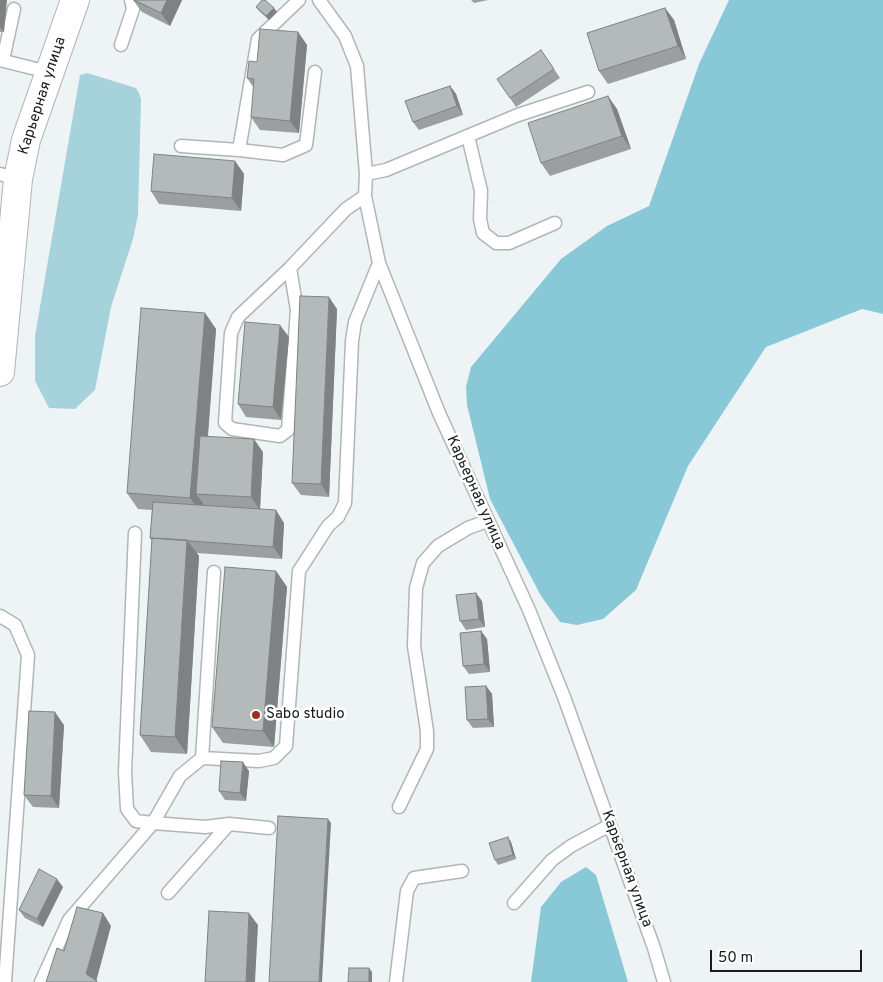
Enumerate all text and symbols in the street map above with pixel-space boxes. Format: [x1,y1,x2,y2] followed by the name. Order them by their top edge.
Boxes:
[15,35,71,157] street label: Карьерная улица
[442,433,508,553] street label: Карьерная улица
[266,706,345,724] place label: Sabo studio
[250,709,262,721] marker: Sabo studio
[597,808,655,930] street label: Карьерная улица
[713,940,866,972] scale bar
[718,949,753,968] text: 50 m

